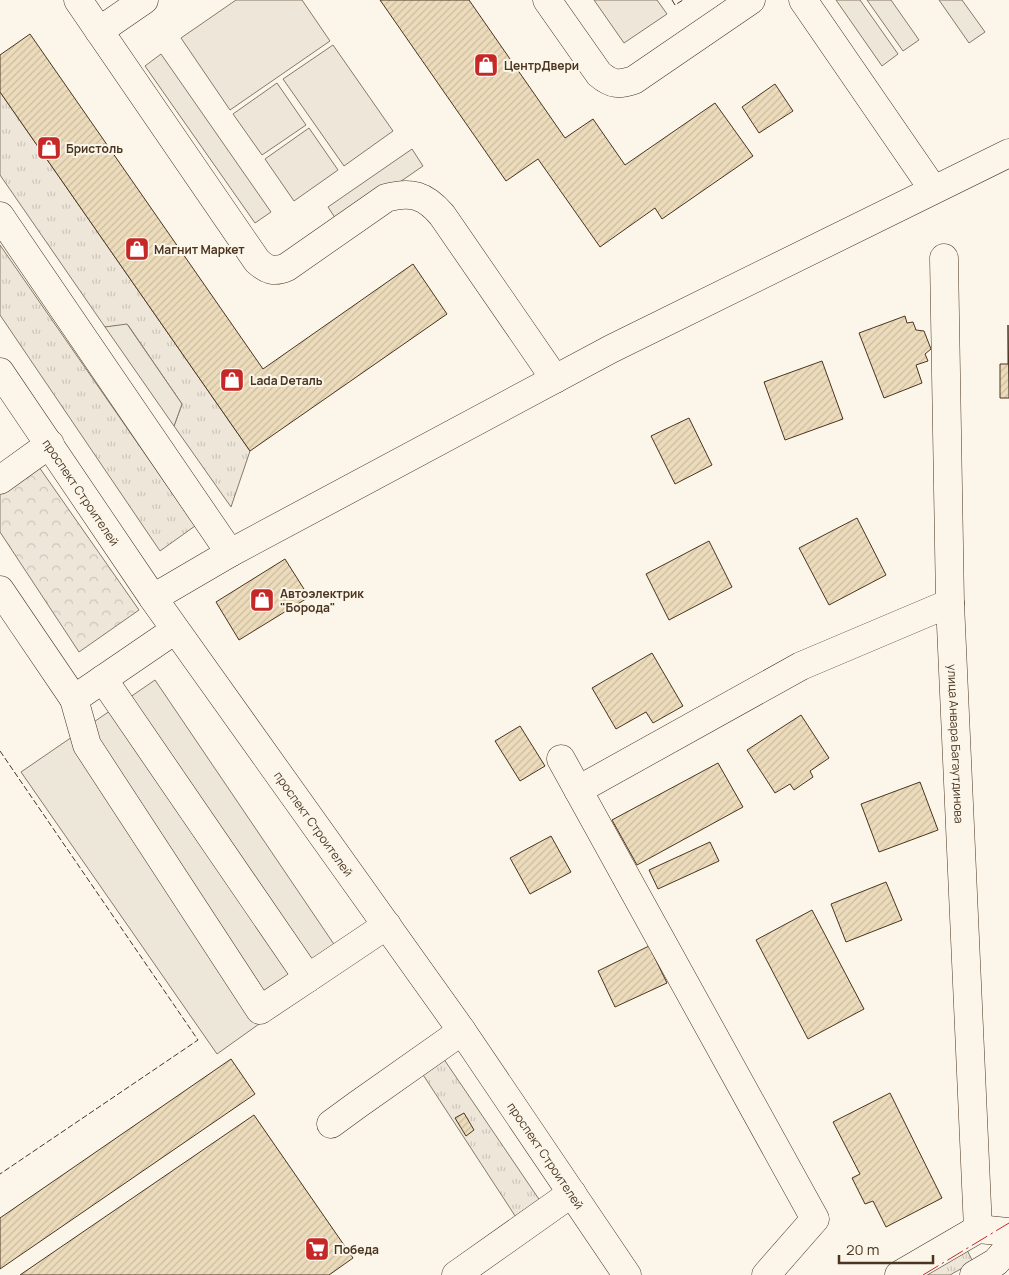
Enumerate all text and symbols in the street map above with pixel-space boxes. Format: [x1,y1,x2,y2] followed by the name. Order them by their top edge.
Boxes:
[473,52,499,78] shop icon: ЦентрДвери
[504,57,579,74] place label: ЦентрДвери
[36,135,62,161] shop icon: Бристоль
[66,140,123,157] place label: Бристоль
[124,236,150,262] shop icon: Магнит Маркет
[154,241,245,258] place label: Магнит Маркет
[219,367,245,393] shop icon: Lada Dеталь
[250,372,323,389] place label: Lada Dеталь
[39,435,124,549] street label: проспект Строителей
[280,585,364,616] place label: Автоэлектрик "Борода"
[249,587,275,613] shop icon: Автоэлектрик "Борода"
[944,664,968,824] street label: улица Анвара Багаутдинова
[271,768,357,880] street label: проспект Строителей
[504,1099,588,1212] street label: проспект Строителей
[839,1232,933,1264] scale bar
[304,1236,330,1262] supermarket icon: Победа
[846,1239,879,1260] text: 20 m
[334,1241,379,1258] place label: Победа

